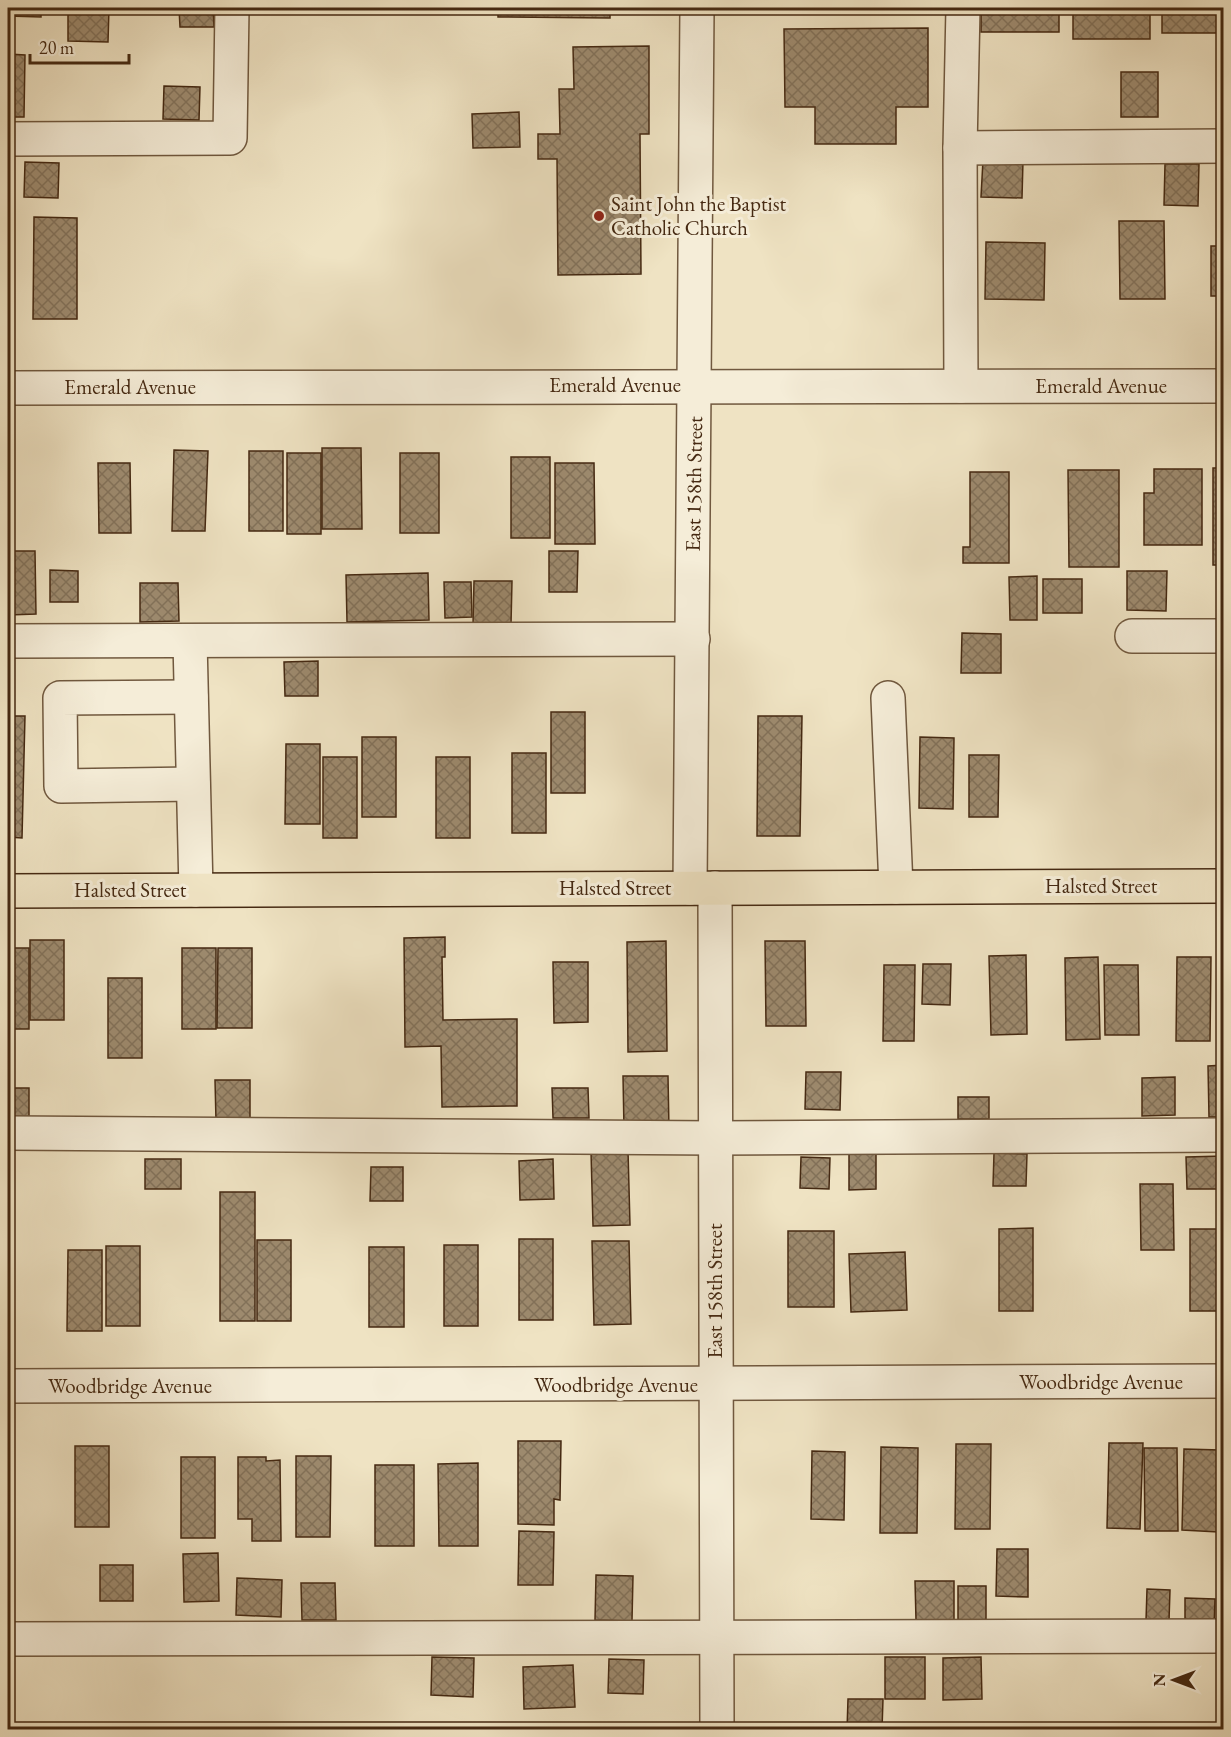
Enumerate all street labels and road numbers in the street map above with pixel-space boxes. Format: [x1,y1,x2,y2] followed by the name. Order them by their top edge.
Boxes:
[549,371,681,398] street label: Emerald Avenue
[1035,372,1167,399] street label: Emerald Avenue
[64,373,196,400] street label: Emerald Avenue
[679,416,708,552] street label: East 158th Street
[1045,872,1158,899] street label: Halsted Street
[559,874,672,901] street label: Halsted Street
[74,876,187,903] street label: Halsted Street
[701,1223,728,1359] street label: East 158th Street
[1019,1368,1183,1395] street label: Woodbridge Avenue
[534,1371,698,1398] street label: Woodbridge Avenue
[48,1372,212,1399] street label: Woodbridge Avenue

